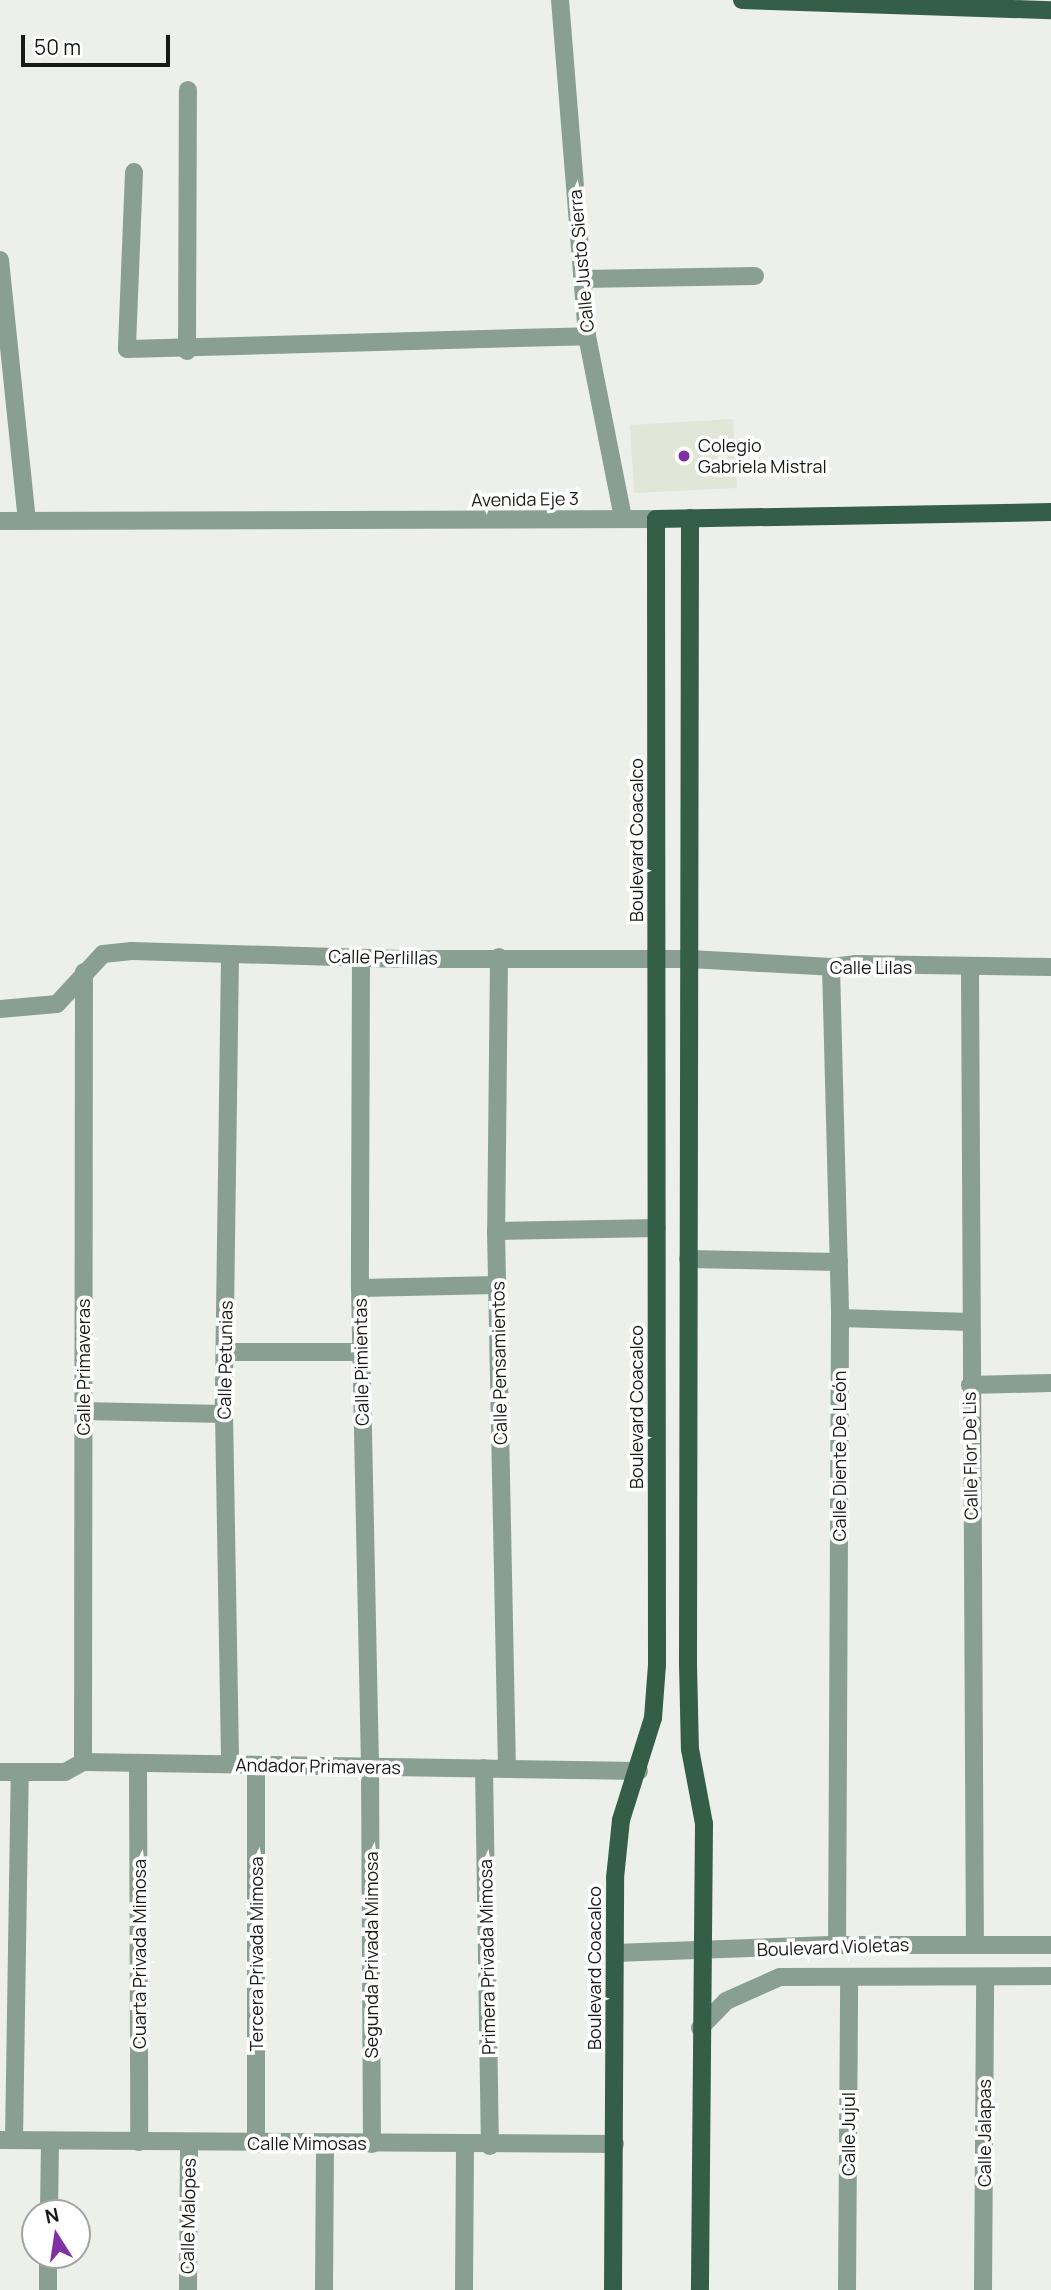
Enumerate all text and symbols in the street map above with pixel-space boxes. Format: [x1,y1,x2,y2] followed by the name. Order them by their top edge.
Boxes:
[24,21,173,65] scale bar
[34,33,81,61] text: 50 m
[564,189,598,333] street label: Calle Justo Sierra
[698,435,827,478] place label: Colegio Gabriela Mistral
[676,448,692,464] marker: Colegio Gabriela Mistral
[471,487,579,511] street label: Avenida Eje 3
[625,758,647,922] street label: Boulevard Coacalco
[328,945,438,969] street label: Calle Perlillas
[830,956,912,978] street label: Calle Lilas
[487,1281,511,1445] street label: Calle Pensamientos
[349,1298,373,1426] street label: Calle Pimientas
[72,1299,94,1435] street label: Calle Primaveras
[213,1300,237,1420] street label: Calle Petunias
[625,1325,647,1489] street label: Boulevard Coacalco
[828,1371,850,1541] street label: Calle Diente De León
[958,1392,982,1520] street label: Calle Flor De Lis
[235,1754,401,1778] street label: Andador Primaveras
[360,1852,382,2058] street label: Segunda Privada Mimosa
[245,1856,267,2052] street label: Tercera Privada Mimosa
[128,1859,150,2049] street label: Cuarta Privada Mimosa
[474,1859,500,2055] street label: Primera Privada Mimosa
[583,1886,605,2050] street label: Boulevard Coacalco
[756,1934,910,1960] street label: Boulevard Violetas
[973,2079,995,2187] street label: Calle Jalapas
[837,2092,859,2176] street label: Calle Jujul
[247,2132,367,2154] street label: Calle Mimosas
[176,2158,200,2274] street label: Calle Malopes
[21,2199,91,2269] north arrow
[43,2201,61,2230] text: N

